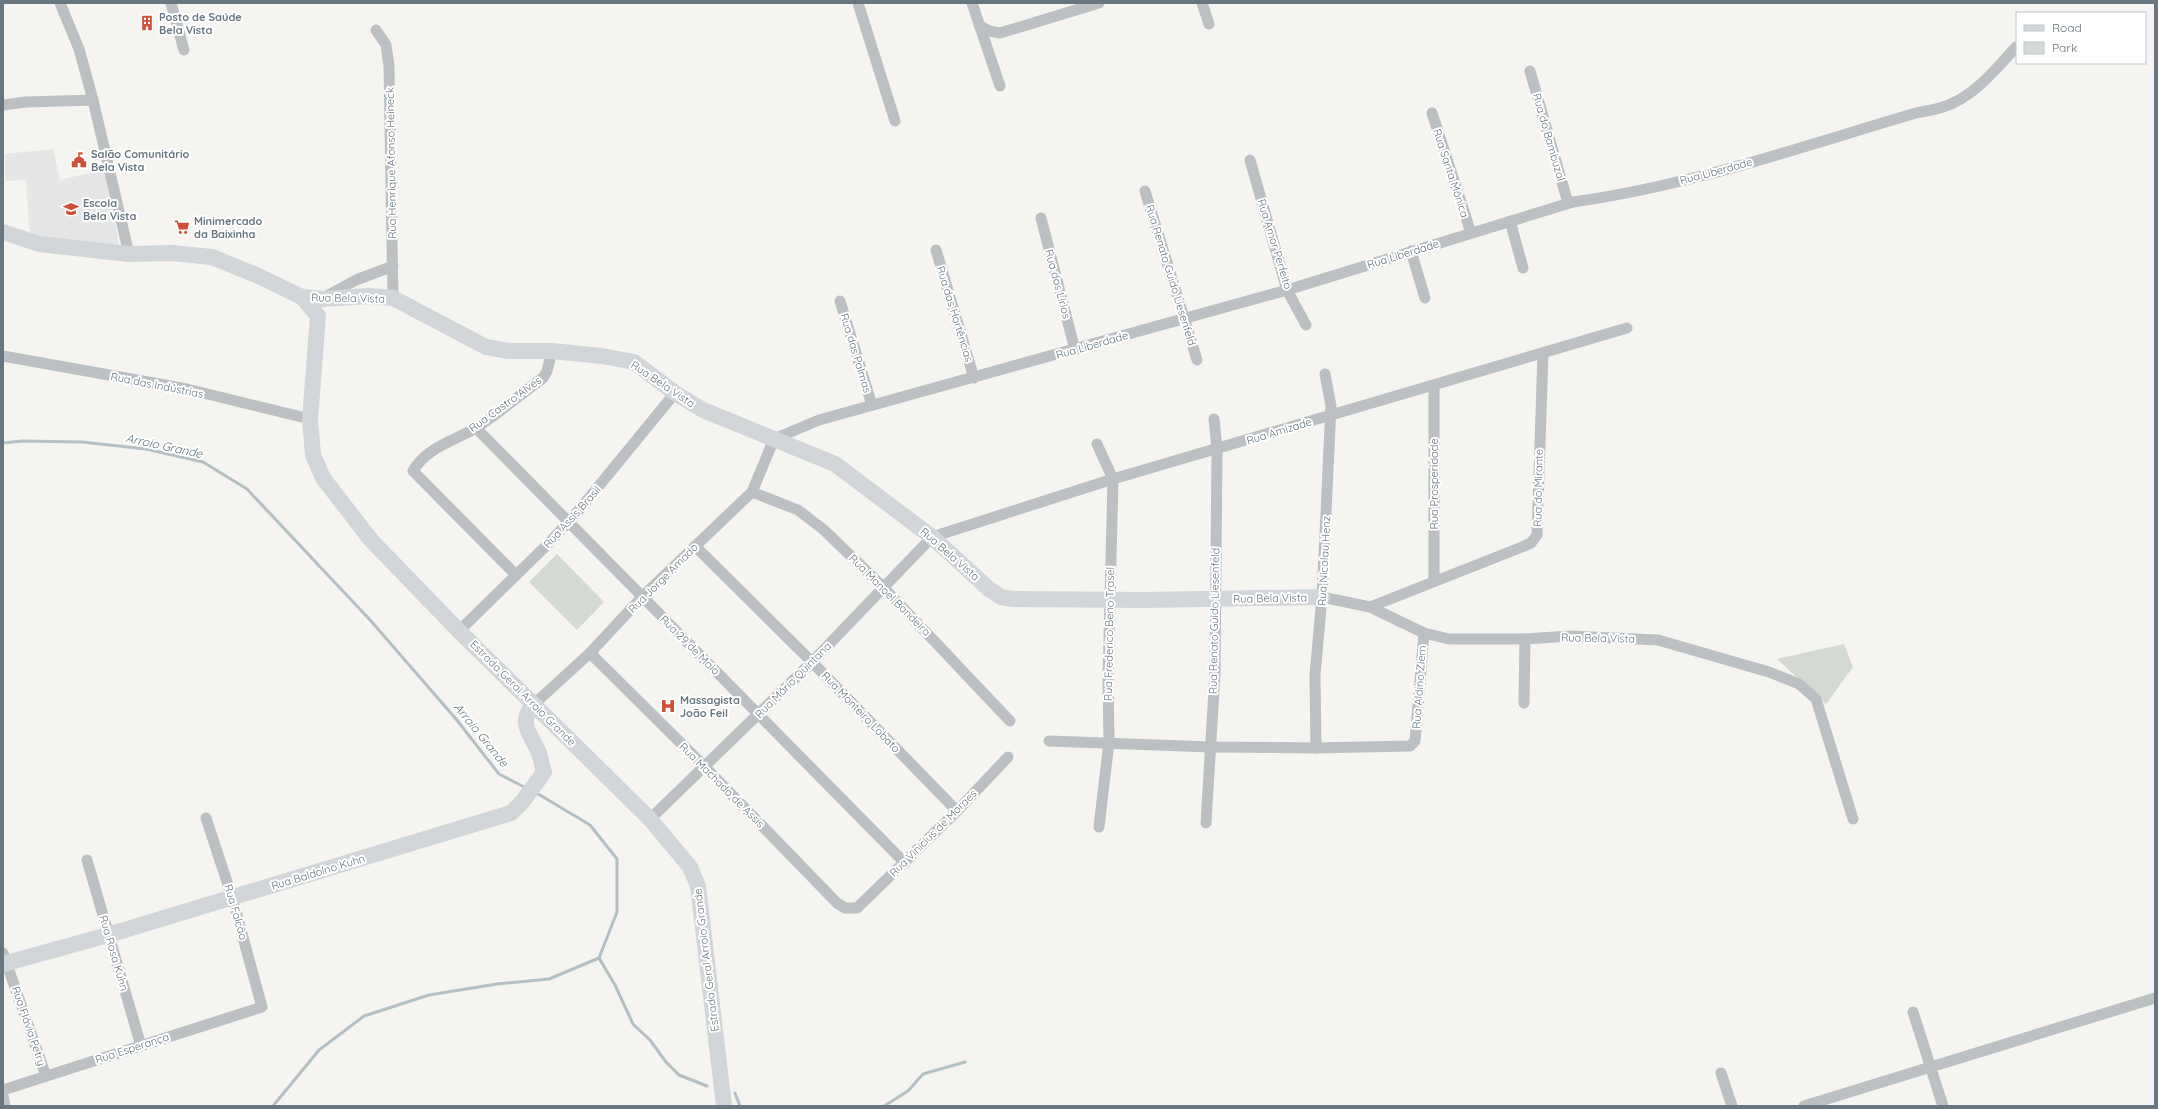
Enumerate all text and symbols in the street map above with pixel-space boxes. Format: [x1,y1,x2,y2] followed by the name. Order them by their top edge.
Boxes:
[159,10,242,37] place label: Posto de Saúde Bela Vista
[2016,12,2146,64] legend
[138,14,156,32] building icon: Posto de Saúde Bela Vista
[2052,20,2082,35] text: Road
[2052,40,2077,55] text: Park
[383,87,399,239] street label: Rua Henrique Afonso Heineck
[1530,91,1568,183] street label: Rua do Bambuzal
[1430,127,1472,219] street label: Rua Santa Mônica
[91,147,190,174] place label: Salão Comunitário Bela Vista
[70,151,88,169] public building icon: Salão Comunitário Bela Vista
[1678,155,1754,187] street label: Rua Liberdade
[83,196,136,223] place label: Escola Bela Vista
[1255,197,1295,291] street label: Rua Amor Perfeito
[62,200,80,218] school or university icon: Escola Bela Vista
[1143,203,1199,347] street label: Rua Renato Guido Liesenfeld
[194,214,262,241] place label: Minimercado da Baixinha
[173,218,191,236] supermarket icon: Minimercado da Baixinha
[1365,236,1441,272] street label: Rua Liberdade
[1042,248,1074,320] street label: Rua dos Lírios
[934,264,976,364] street label: Rua das Hortências
[311,290,385,306] street label: Rua Bela Vista
[837,312,875,394] street label: Rua das Palmas
[1054,328,1130,362] street label: Rua Liberdade
[628,358,698,410] street label: Rua Bela Vista
[109,369,205,401] street label: Rua das Indústrias
[466,373,544,435] street label: Rua Castro Alves
[1245,414,1313,448] street label: Rua Amizade
[124,430,205,461] water label: Arroio Grande
[1427,438,1441,530] street label: Rua Prosperidade
[1530,449,1546,527] street label: Rua do Mirante
[540,483,604,551] street label: Rua Assis Brasil
[1315,516,1333,606] street label: Rua Nicolau Henz
[917,524,983,584] street label: Rua Bela Vista
[625,540,701,616] street label: Rua Jorge Amado
[1206,548,1222,694] street label: Rua Renato Guido Liesenfeld
[846,551,934,639] street label: Rua Manoel Bandeira
[1101,567,1117,701] street label: Rua Frederico Beno Trasel
[1233,590,1307,606] street label: Rua Bela Vista
[657,612,723,678] street label: Rua 29 de Maio
[1561,630,1635,646] street label: Rua Bela Vista
[467,637,579,749] street label: Estrada Geral Arroio Grande
[752,639,834,721] street label: Rua Mário Quintana
[1409,645,1429,729] street label: Rua Aldino Ziem
[819,669,904,756] street label: Rua Monteiro Lobato
[680,693,740,720] place label: Massagista João Feil
[659,697,677,715] hospital icon: Massagista João Feil
[451,700,511,770] water label: Arroio Grande
[676,739,768,831] street label: Rua Machado de Assis
[886,786,980,880] street label: Rua Vinícius de Moraes
[269,851,367,893] street label: Rua Baldoíno Kuhn
[221,883,251,942] street label: Rua Falcão
[690,888,722,1032] street label: Estrada Geral Arroio Grande
[96,913,132,993] street label: Rua Rosa Kuhn
[9,984,49,1068] street label: Rua Flávia Petry
[93,1029,171,1067] street label: Rua Esperança

